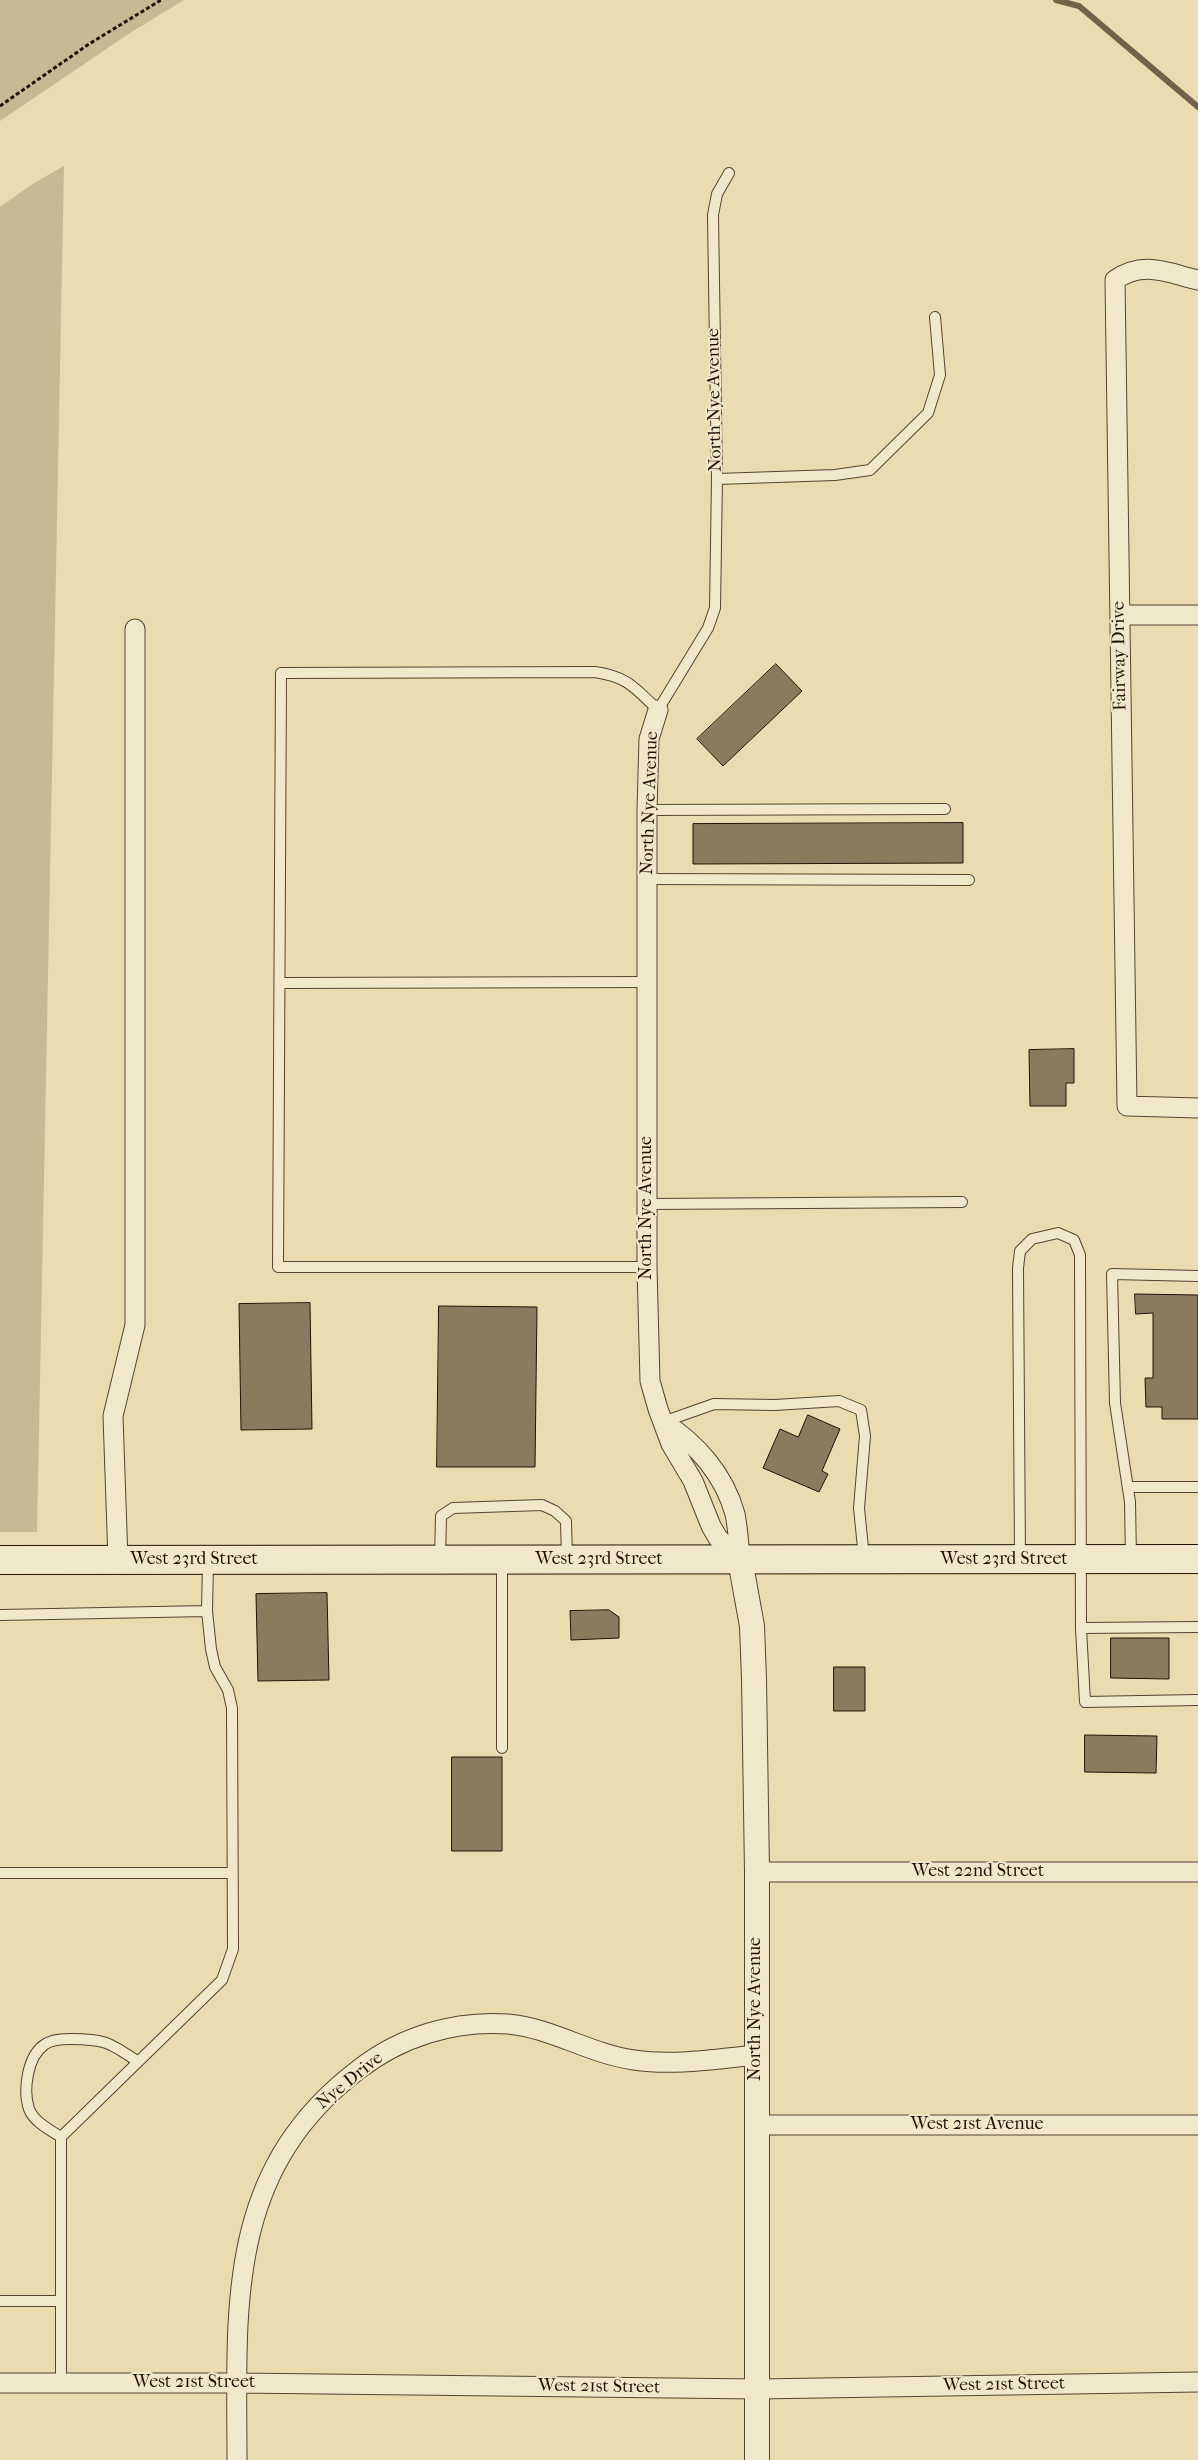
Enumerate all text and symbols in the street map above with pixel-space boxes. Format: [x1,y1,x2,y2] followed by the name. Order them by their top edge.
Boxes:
[703,328,727,472] street label: North Nye Avenue
[1108,601,1132,711] street label: Fairway Drive
[637,731,663,875] street label: North Nye Avenue
[636,1136,658,1280] street label: North Nye Avenue
[130,1549,258,1571] street label: West 23rd Street
[535,1549,663,1571] street label: West 23rd Street
[940,1549,1068,1571] street label: West 23rd Street
[912,1861,1044,1883] street label: West 22nd Street
[745,1937,767,2081] street label: North Nye Avenue
[312,2048,388,2114] street label: Nye Drive
[910,2114,1044,2136] street label: West 21st Avenue
[133,2372,255,2394] street label: West 21st Street
[943,2373,1065,2397] street label: West 21st Street
[538,2375,660,2399] street label: West 21st Street

